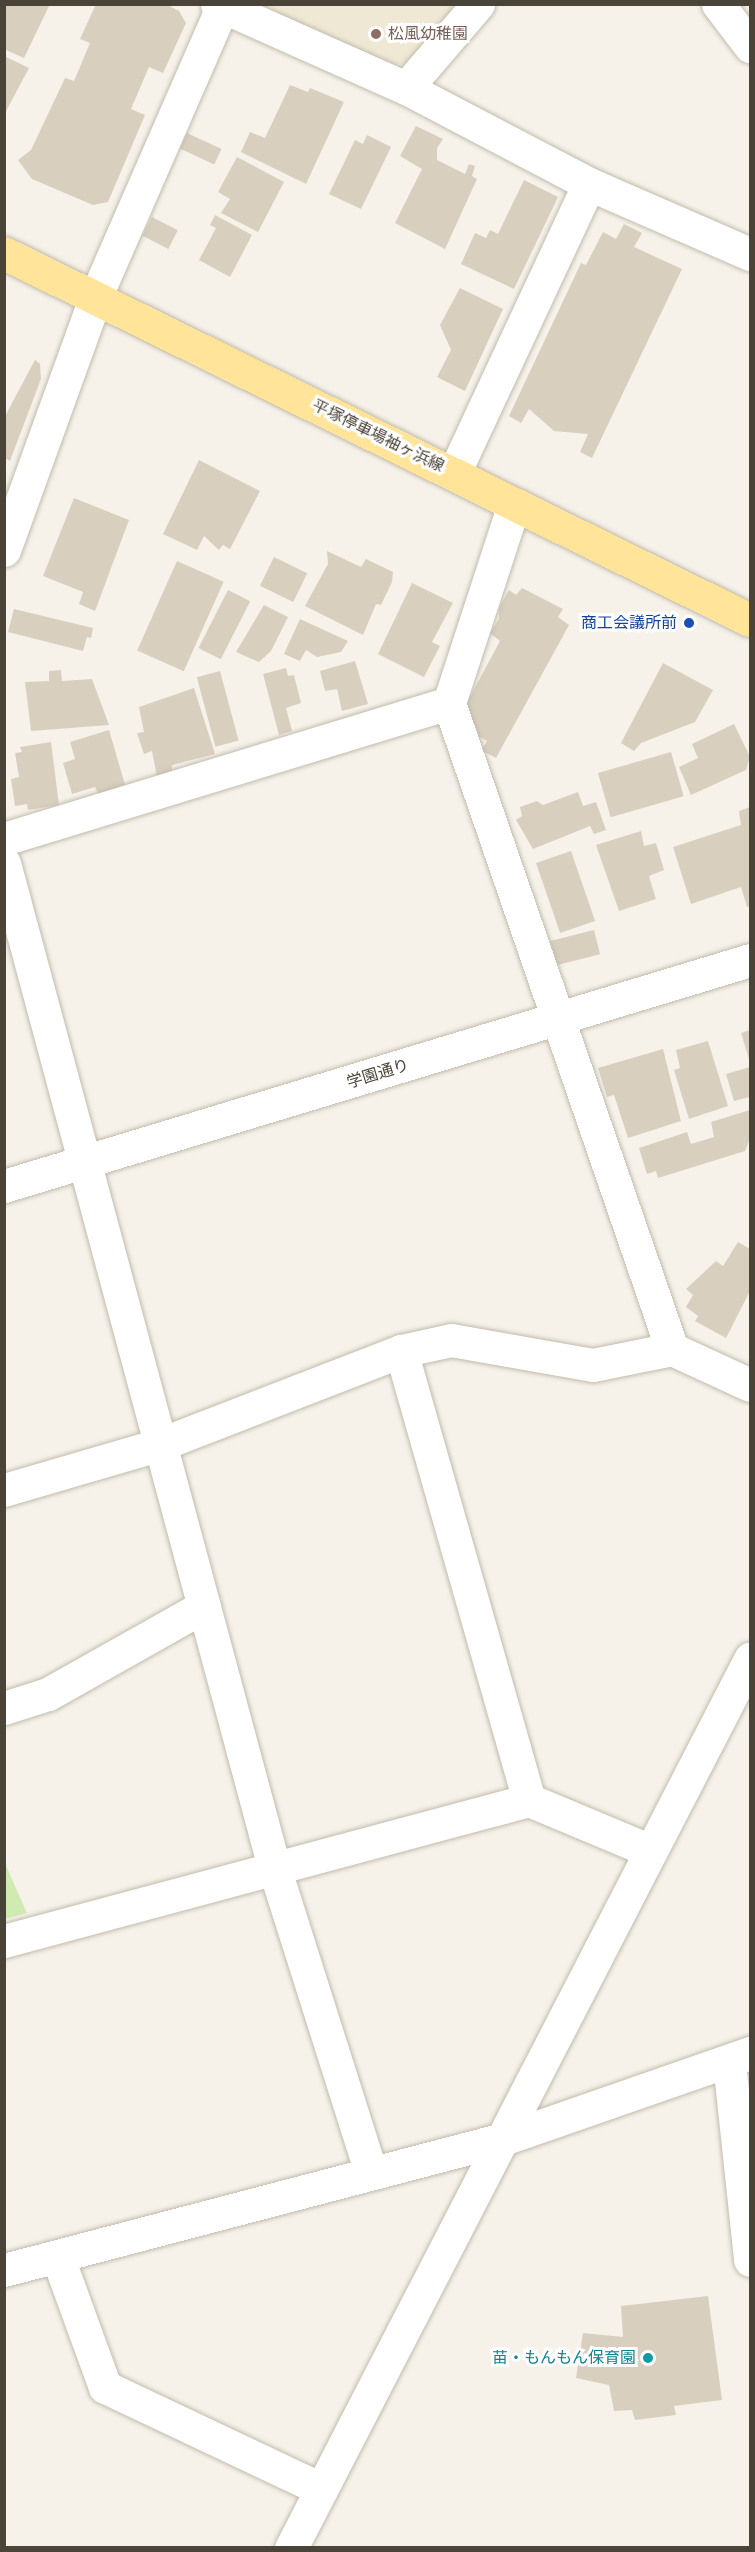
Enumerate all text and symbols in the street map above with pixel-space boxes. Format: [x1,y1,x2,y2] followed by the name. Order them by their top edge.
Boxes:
[388,24,468,44] place label: 松風幼稚園
[369,27,383,41] marker: 松風幼稚園
[309,396,447,476] street label: 平塚停車場袖ヶ浜線
[581,613,677,633] place label: 商工会議所前
[682,616,696,630] marker: 商工会議所前
[345,1055,411,1093] street label: 学園通り
[492,2348,636,2368] place label: 苗・もんもん保育園
[641,2351,655,2365] marker: 苗・もんもん保育園

